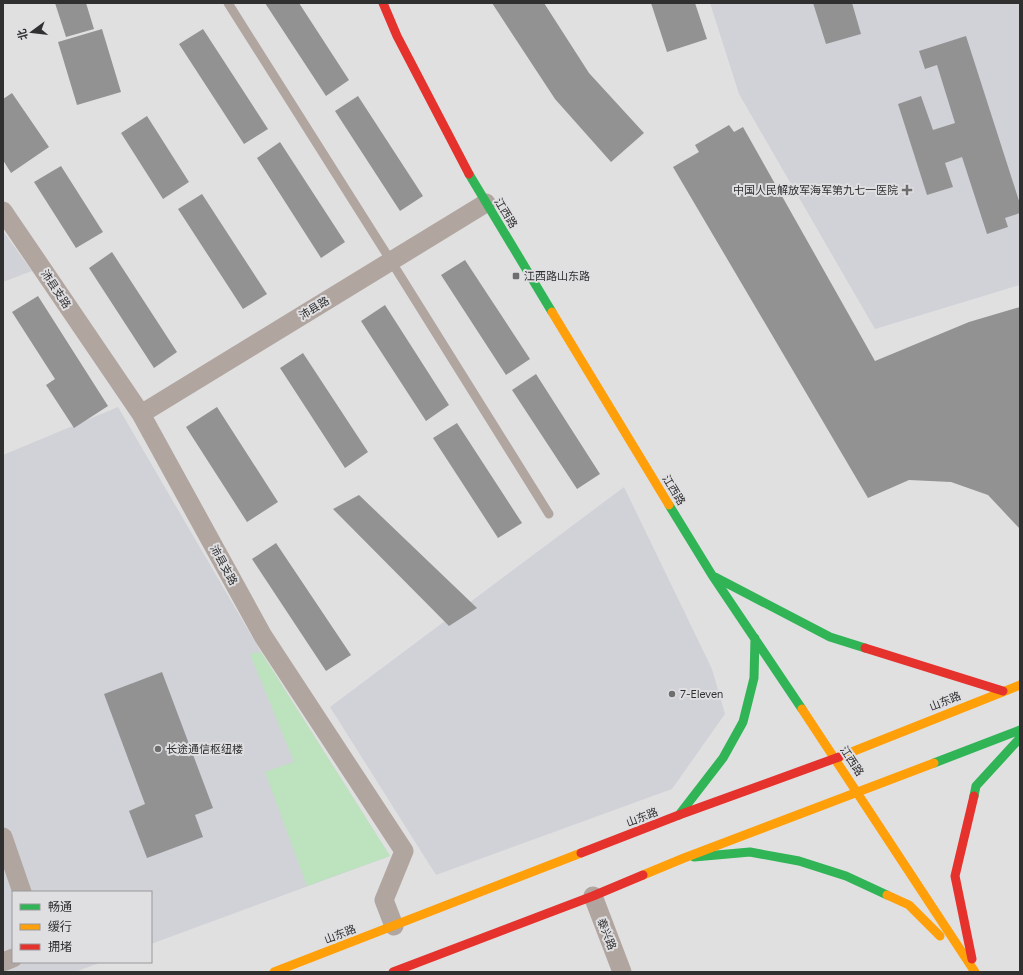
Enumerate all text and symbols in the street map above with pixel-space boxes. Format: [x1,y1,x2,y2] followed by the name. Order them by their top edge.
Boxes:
[12,12,52,52] north arrow
[15,27,31,41] text: 北
[733,184,898,197] place label: 中国人民解放军海军第九七一医院
[901,184,913,196] marker: 中国人民解放军海军第九七一医院
[492,196,520,231] street label: 江西路
[38,267,73,311] street label: 沛县支路
[524,270,590,283] place label: 江西路山东路
[511,271,521,281] marker: 江西路山东路
[297,294,332,322] street label: 沛县路
[660,473,688,508] street label: 江西路
[207,543,240,588] street label: 沛县支路
[680,688,723,701] place label: 7-Eleven
[667,689,677,699] marker: 7-Eleven
[927,689,963,714] street label: 山东路
[166,743,243,756] place label: 长途通信枢纽楼
[153,744,163,754] marker: 长途通信枢纽楼
[837,744,866,779] street label: 江西路
[624,805,660,829] street label: 山东路
[12,891,152,963] legend
[48,900,72,914] text: 畅通
[595,916,619,952] street label: 泰兴路
[48,920,72,934] text: 缓行
[322,922,358,946] street label: 山东路
[48,940,72,954] text: 拥堵

